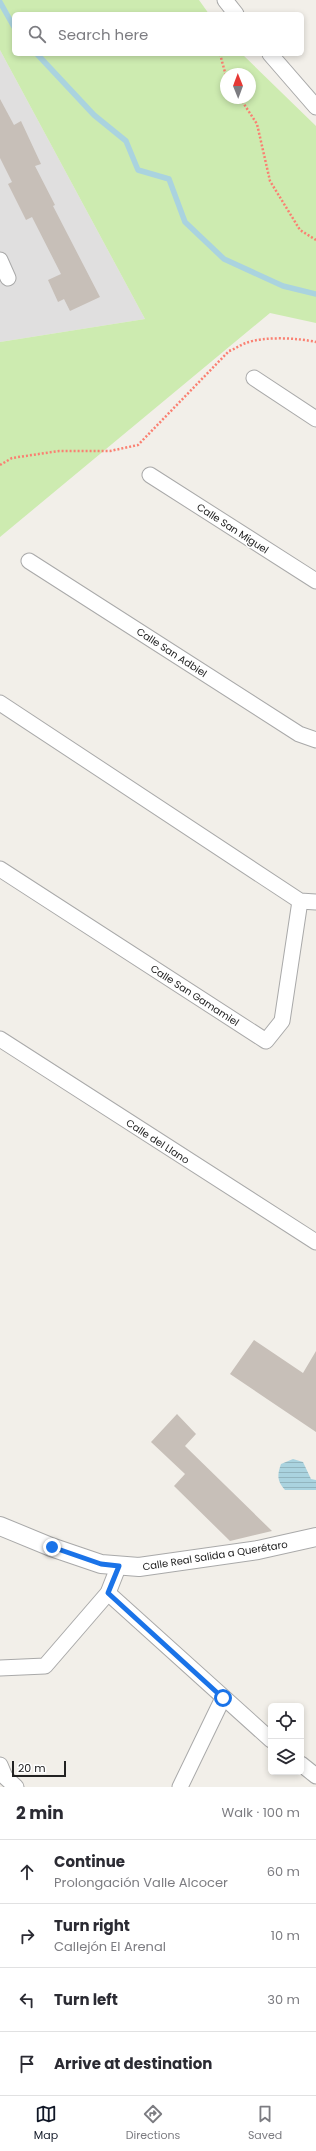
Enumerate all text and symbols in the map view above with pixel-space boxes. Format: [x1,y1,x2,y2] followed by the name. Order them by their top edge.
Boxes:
[12,12,304,56] search box
[26,23,48,45] icon: search
[58,24,148,45] text: Search here
[220,68,256,104] north arrow
[194,500,272,557] street label: Calle San Miguel
[134,624,210,681] street label: Calle San Adbiel
[147,961,242,1030] street label: Calle San Gamamiel
[123,1115,192,1168] street label: Calle del Llano
[142,1537,289,1574] street label: Calle Real Salida a Querétaro
[43,1538,61,1556] route end
[214,1689,232,1707] route start
[268,1703,304,1775] map controls
[268,1703,304,1739] button: locate
[268,1739,304,1775] button: layers
[12,1759,66,1778] scale bar
[18,1760,46,1776] text: 20 m
[16,1801,64,1825] text: 2 min
[222,1803,300,1822] text: Walk · 100 m
[54,1851,125,1872] text: Continue
[16,1861,38,1883] icon: ahead
[267,1862,300,1881] text: 60 m
[54,1873,228,1892] text: Prolongación Valle Alcocer
[54,1915,130,1936] text: Turn right
[16,1925,38,1947] icon: right
[271,1926,300,1945] text: 10 m
[54,1937,166,1956] text: Callejón El Arenal
[16,1989,38,2011] icon: left
[54,1989,118,2010] text: Turn left
[267,1990,300,2009] text: 30 m
[16,2053,38,2075] icon: arrive
[54,2053,212,2074] text: Arrive at destination
[34,2103,58,2144] tab: Map
[126,2103,180,2144] tab: Directions
[248,2103,282,2144] tab: Saved

